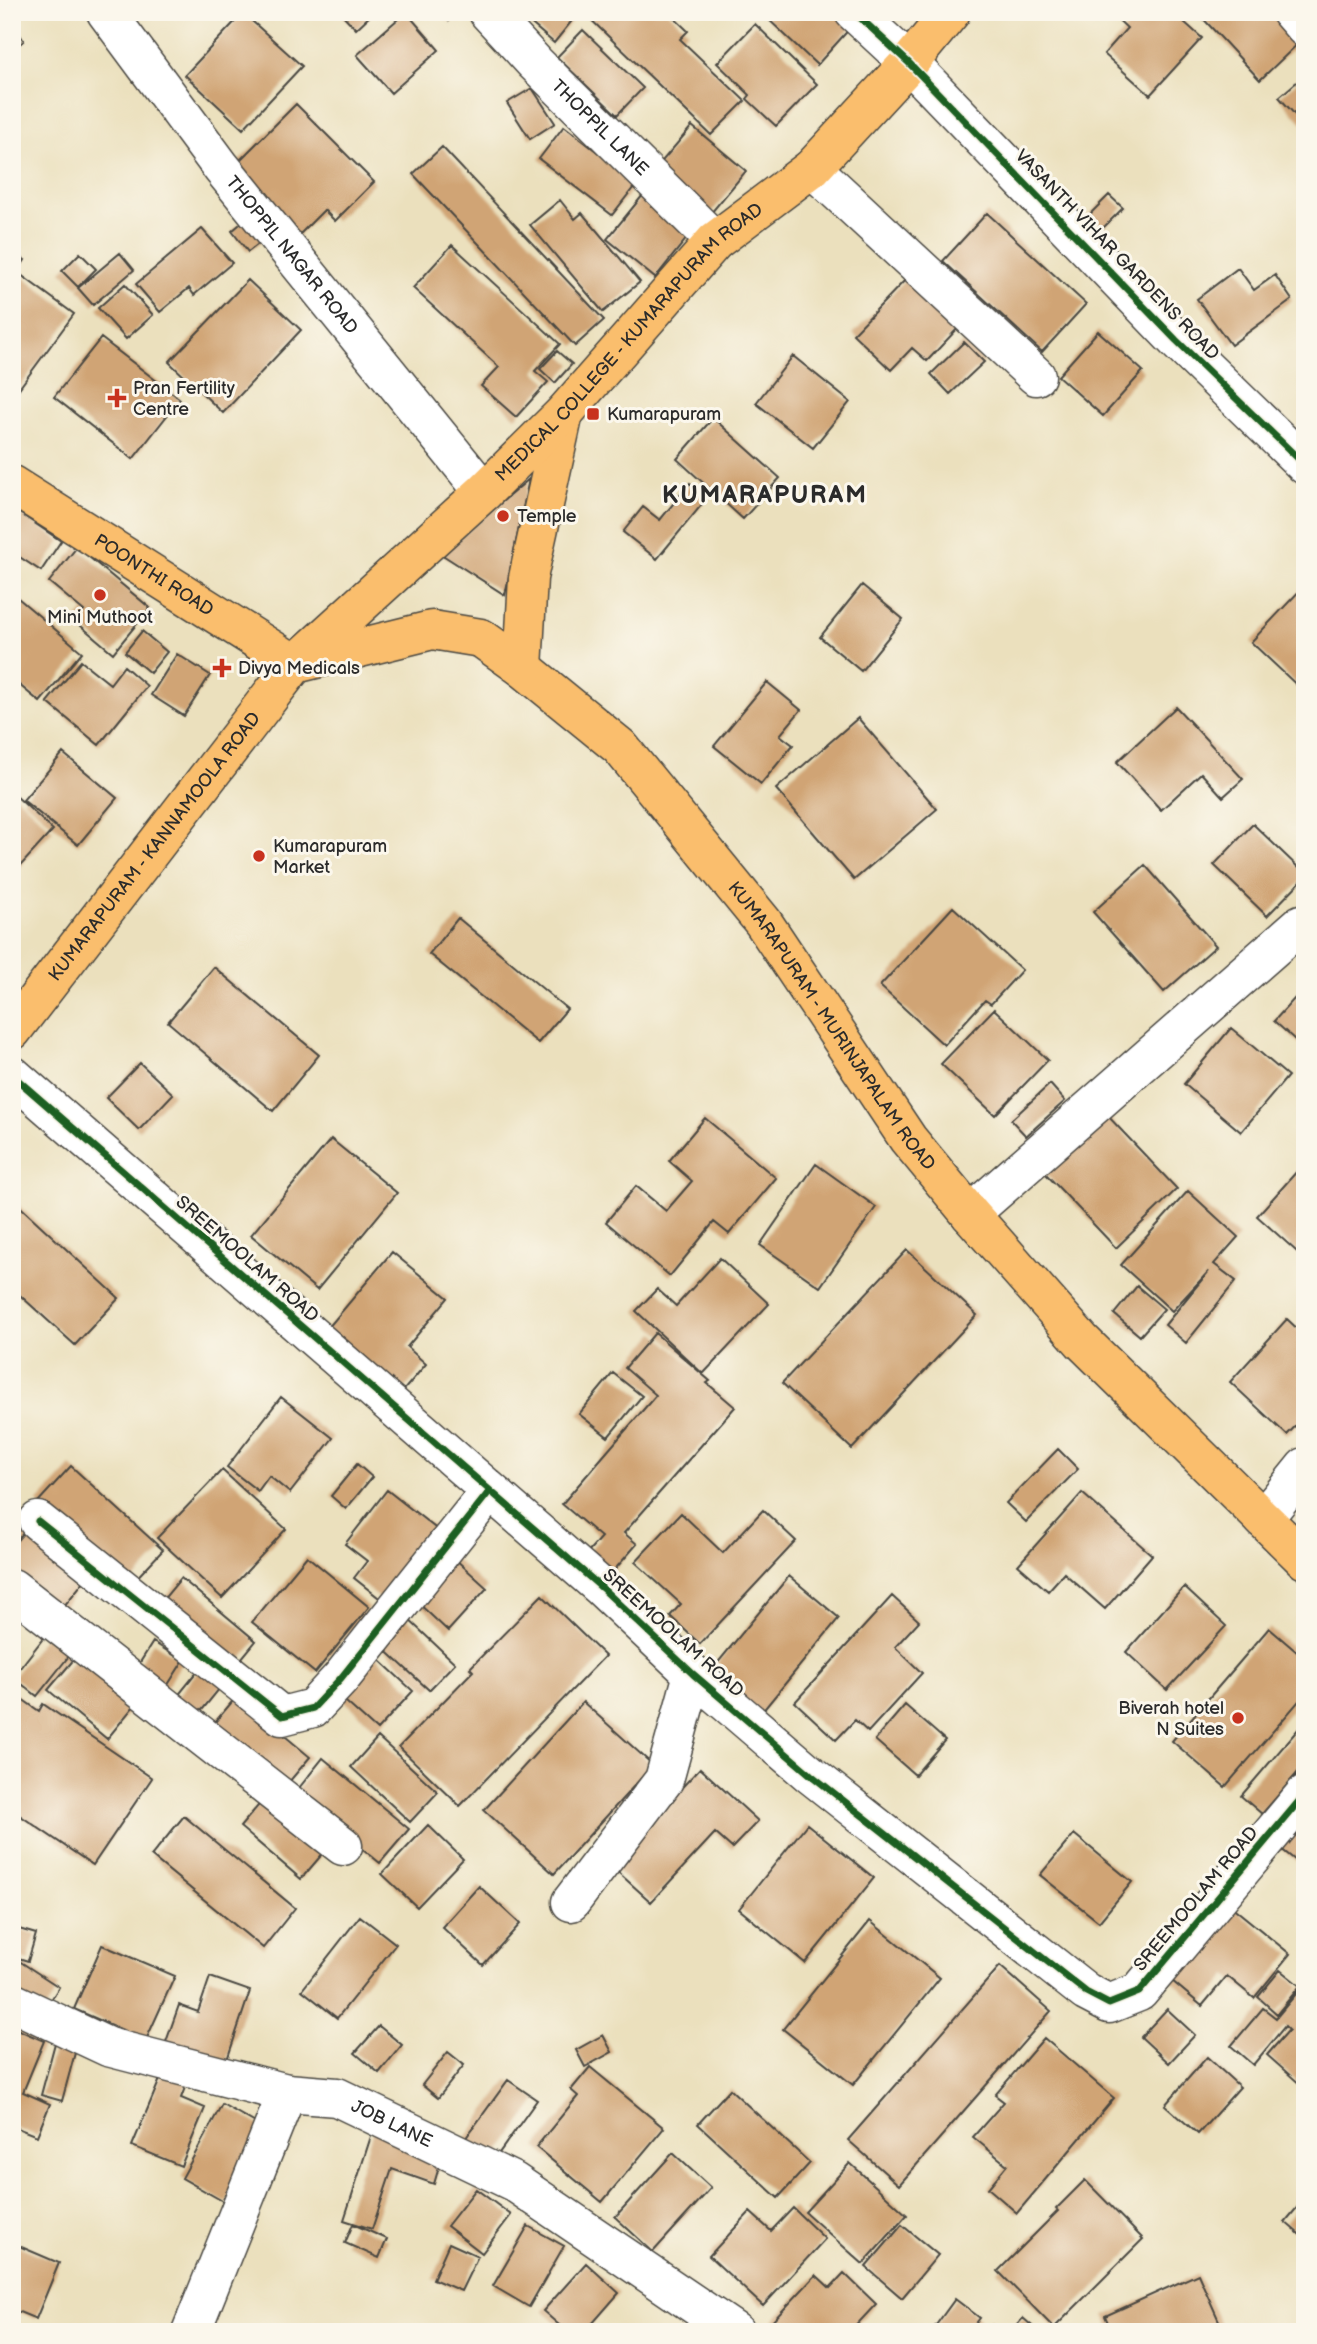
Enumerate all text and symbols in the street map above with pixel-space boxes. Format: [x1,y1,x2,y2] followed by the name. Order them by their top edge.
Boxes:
[547,75,653,180] street label: THOPPIL LANE
[1011,145,1223,365] street label: VASANTH VIHAR GARDENS ROAD
[222,172,362,338] street label: THOPPIL NAGAR ROAD
[491,198,767,486] street label: MEDICAL COLLEGE - KUMARAPURAM ROAD
[133,378,236,420] place label: Pran Fertility Centre
[107,388,127,408] marker: Pran Fertility Centre
[607,404,721,425] place label: Kumarapuram
[585,406,601,422] marker: Kumarapuram
[662,481,868,510] district label: KUMARAPURAM
[517,506,577,527] place label: Temple
[495,508,511,524] marker: Temple
[91,529,217,620] street label: POONTHI ROAD
[92,587,108,603] marker: Mini Muthoot
[47,607,153,628] place label: Mini Muthoot
[212,658,232,678] marker: Divya Medicals
[238,658,360,679] place label: Divya Medicals
[44,708,265,985] street label: KUMARAPURAM - KANNAMOOLA ROAD
[273,836,387,878] place label: Kumarapuram Market
[251,848,267,864] marker: Kumarapuram Market
[724,877,940,1174] street label: KUMARAPURAM - MURINJAPALAM ROAD
[171,1191,323,1327] street label: SREEMOOLAM ROAD
[598,1564,748,1702] street label: SREEMOOLAM ROAD
[1118,1698,1224,1740] place label: Biverah hotel N Suites
[1230,1710,1246,1726] marker: Biverah hotel N Suites
[1129,1823,1263,1975] street label: SREEMOOLAM ROAD
[348,2095,436,2152] street label: JOB LANE

